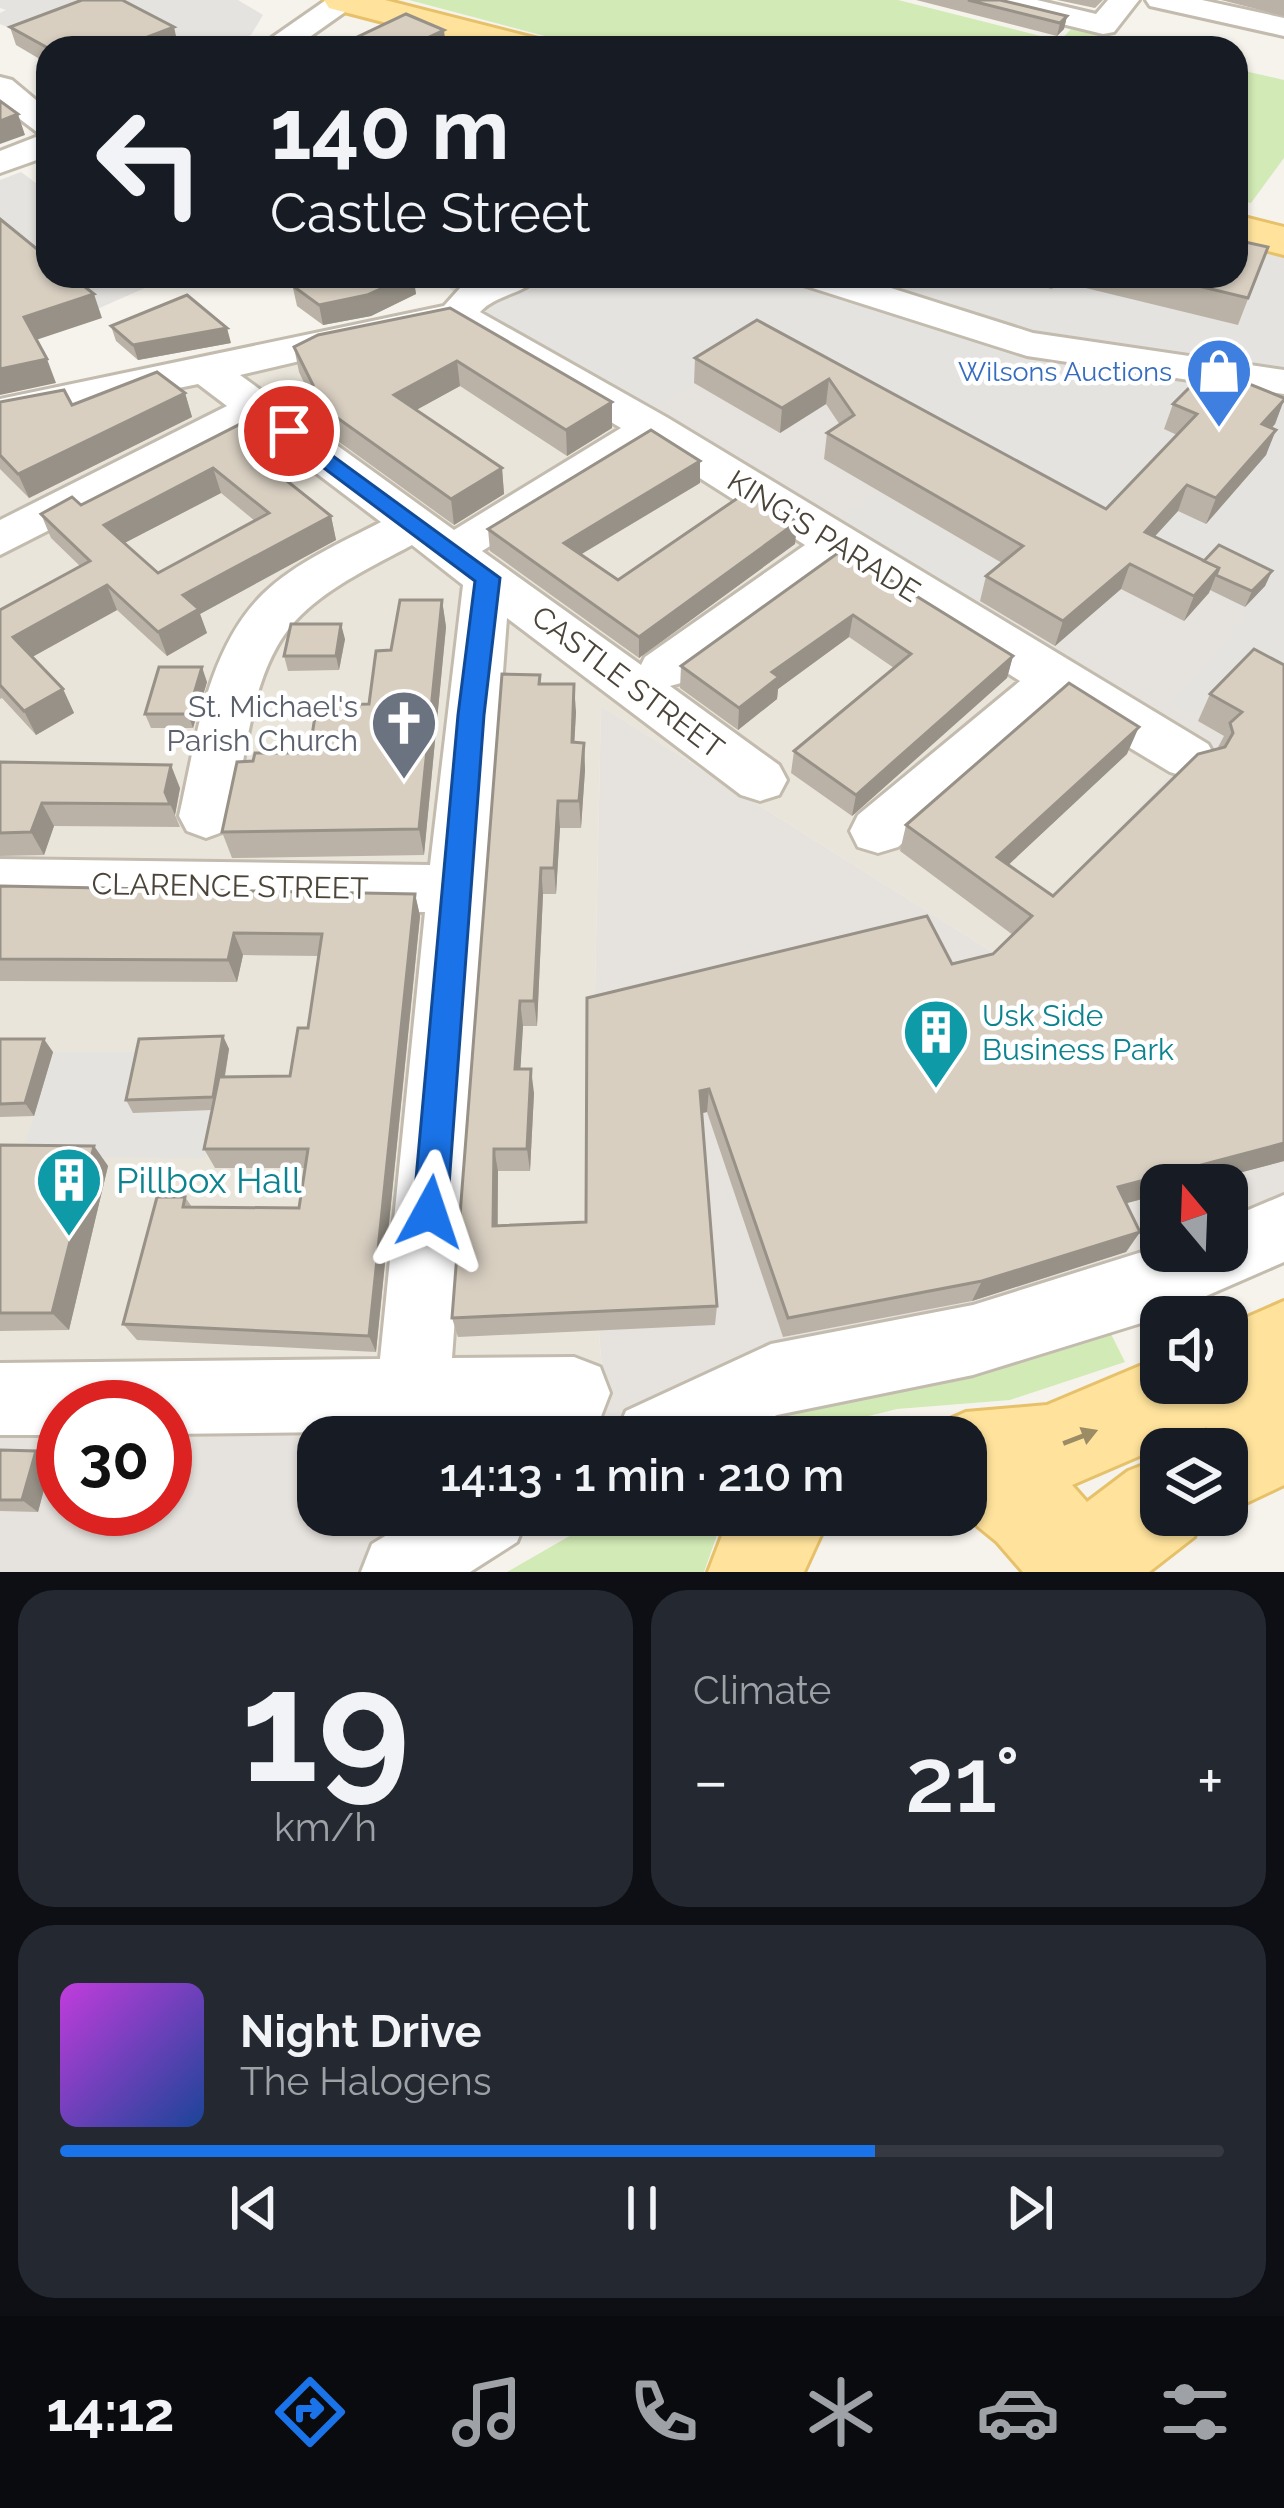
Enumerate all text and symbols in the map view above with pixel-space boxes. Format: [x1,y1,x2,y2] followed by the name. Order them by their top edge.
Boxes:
[270,80,509,179] text: 140 m
[72,84,228,240] icon: left
[270,181,591,245] text: Castle Street
[1184,336,1254,430] shop icon: Wilsons Auctions
[958,356,1172,387] place label: Wilsons Auctions
[238,380,340,482] pin
[256,398,322,464] icon: arrive
[721,463,927,609] street label: KING'S PARADE
[525,599,731,765] street label: CASTLE STREET
[369,688,439,782] church icon: St. Michael's Parish Church
[167,689,358,758] place label: St. Michael's Parish Church
[91,866,369,906] street label: CLARENCE STREET
[901,997,971,1091] building icon: Usk Side Business Park
[982,998,1174,1067] place label: Usk Side Business Park
[34,1145,104,1239] building icon: Pillbox Hall
[367,1149,493,1275] position arrow
[116,1159,302,1201] place label: Pillbox Hall
[1140,1164,1248,1272] north arrow
[1140,1164,1248,1536] map controls
[1140,1296,1248,1404] button: sound
[36,1380,192,1536] speed limit sign: 30
[1063,1427,1099,1446] one-way arrow
[1140,1428,1248,1536] button: layers
[440,1449,844,1502] text: 14:13 · 1 min · 210 m
[241,1634,410,1818] text: 19
[693,1667,831,1713] text: Climate
[905,1727,1020,1833] text: 21°
[693,1742,729,1819] text: −
[1197,1742,1224,1819] text: +
[274,1804,377,1850] text: km/h
[240,2005,481,2058] text: Night Drive
[240,2058,492,2104] text: The Halogens
[221,2175,287,2241] icon: previous
[609,2175,675,2241] icon: pause
[997,2175,1063,2241] icon: next
[268,2370,352,2454] icon: directions
[445,2370,529,2454] icon: music
[622,2370,706,2454] icon: phone
[799,2370,883,2454] icon: climate
[976,2370,1060,2454] icon: car
[1153,2370,1237,2454] icon: filters
[47,2380,175,2444] text: 14:12

